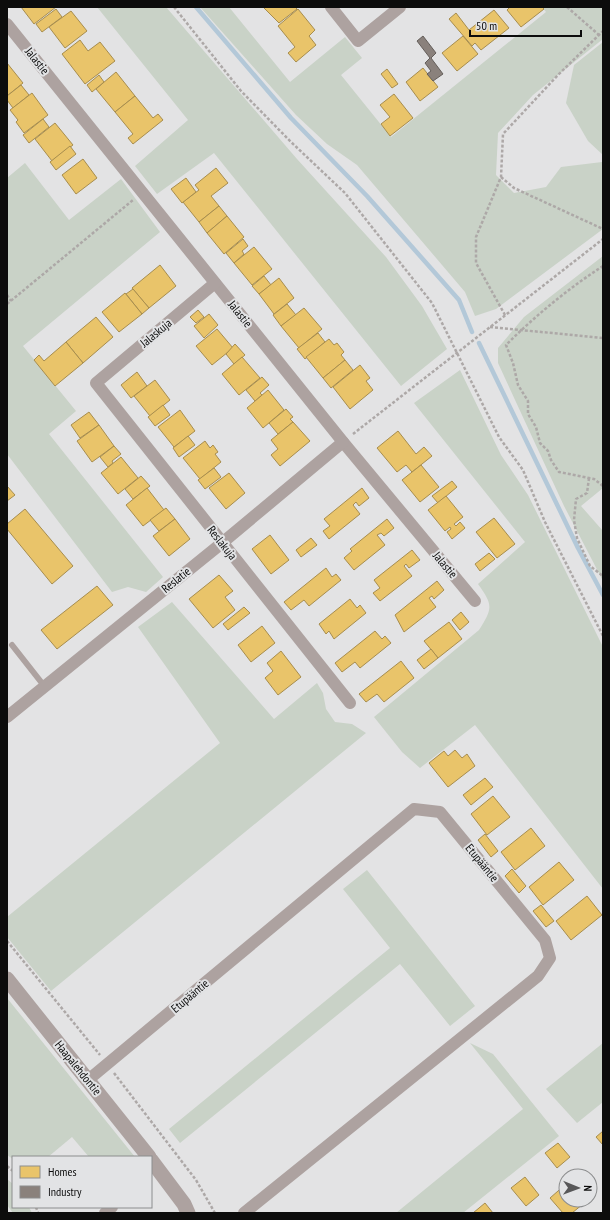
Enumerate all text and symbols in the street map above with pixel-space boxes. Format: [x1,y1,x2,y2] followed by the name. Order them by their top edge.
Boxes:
[470,12,581,38] scale bar
[476,18,497,33] text: 50 m
[21,43,53,77] street label: Jalastie
[224,296,256,330] street label: Jalastie
[136,315,175,351] street label: Jalaskuja
[204,523,240,563] street label: Reslakuja
[429,548,461,581] street label: Jalastie
[158,563,193,596] street label: Reslatie
[463,841,502,885] street label: Etupääntie
[168,976,212,1016] street label: Etupääntie
[52,1037,105,1098] street label: Haapalehdontie
[12,1156,152,1208] legend
[48,1164,76,1179] text: Homes
[558,1168,598,1208] north arrow
[48,1184,82,1199] text: Industry
[581,1185,595,1191] text: N

